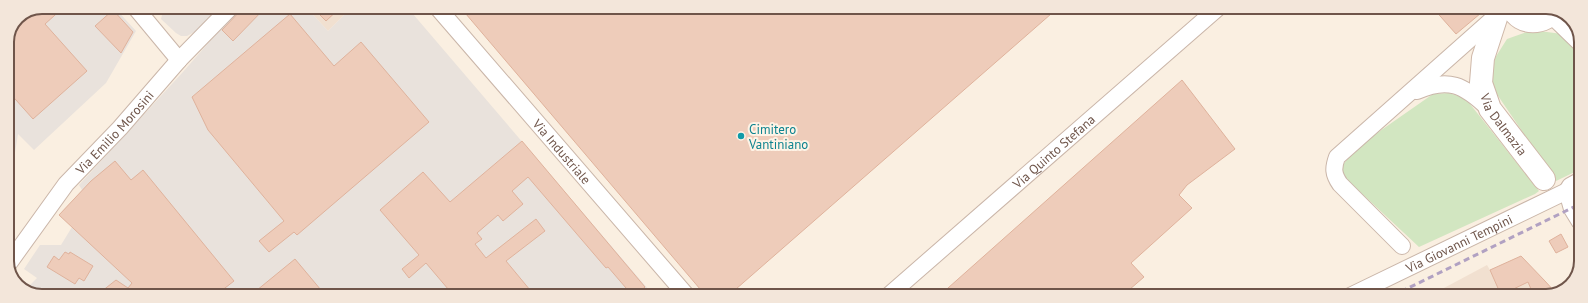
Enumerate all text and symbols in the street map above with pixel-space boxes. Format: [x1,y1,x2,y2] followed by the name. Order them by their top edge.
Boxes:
[71,87,157,178] street label: Via Emilio Morosini
[1476,90,1531,159] street label: Via Dalmazia
[1008,111,1098,193] street label: Via Quinto Stefana
[529,115,595,187] street label: Via Industriale
[748,121,808,153] place label: Cimitero Vantiniano
[736,131,746,141] marker: Cimitero Vantiniano
[1402,210,1515,277] street label: Via Giovanni Tempini

